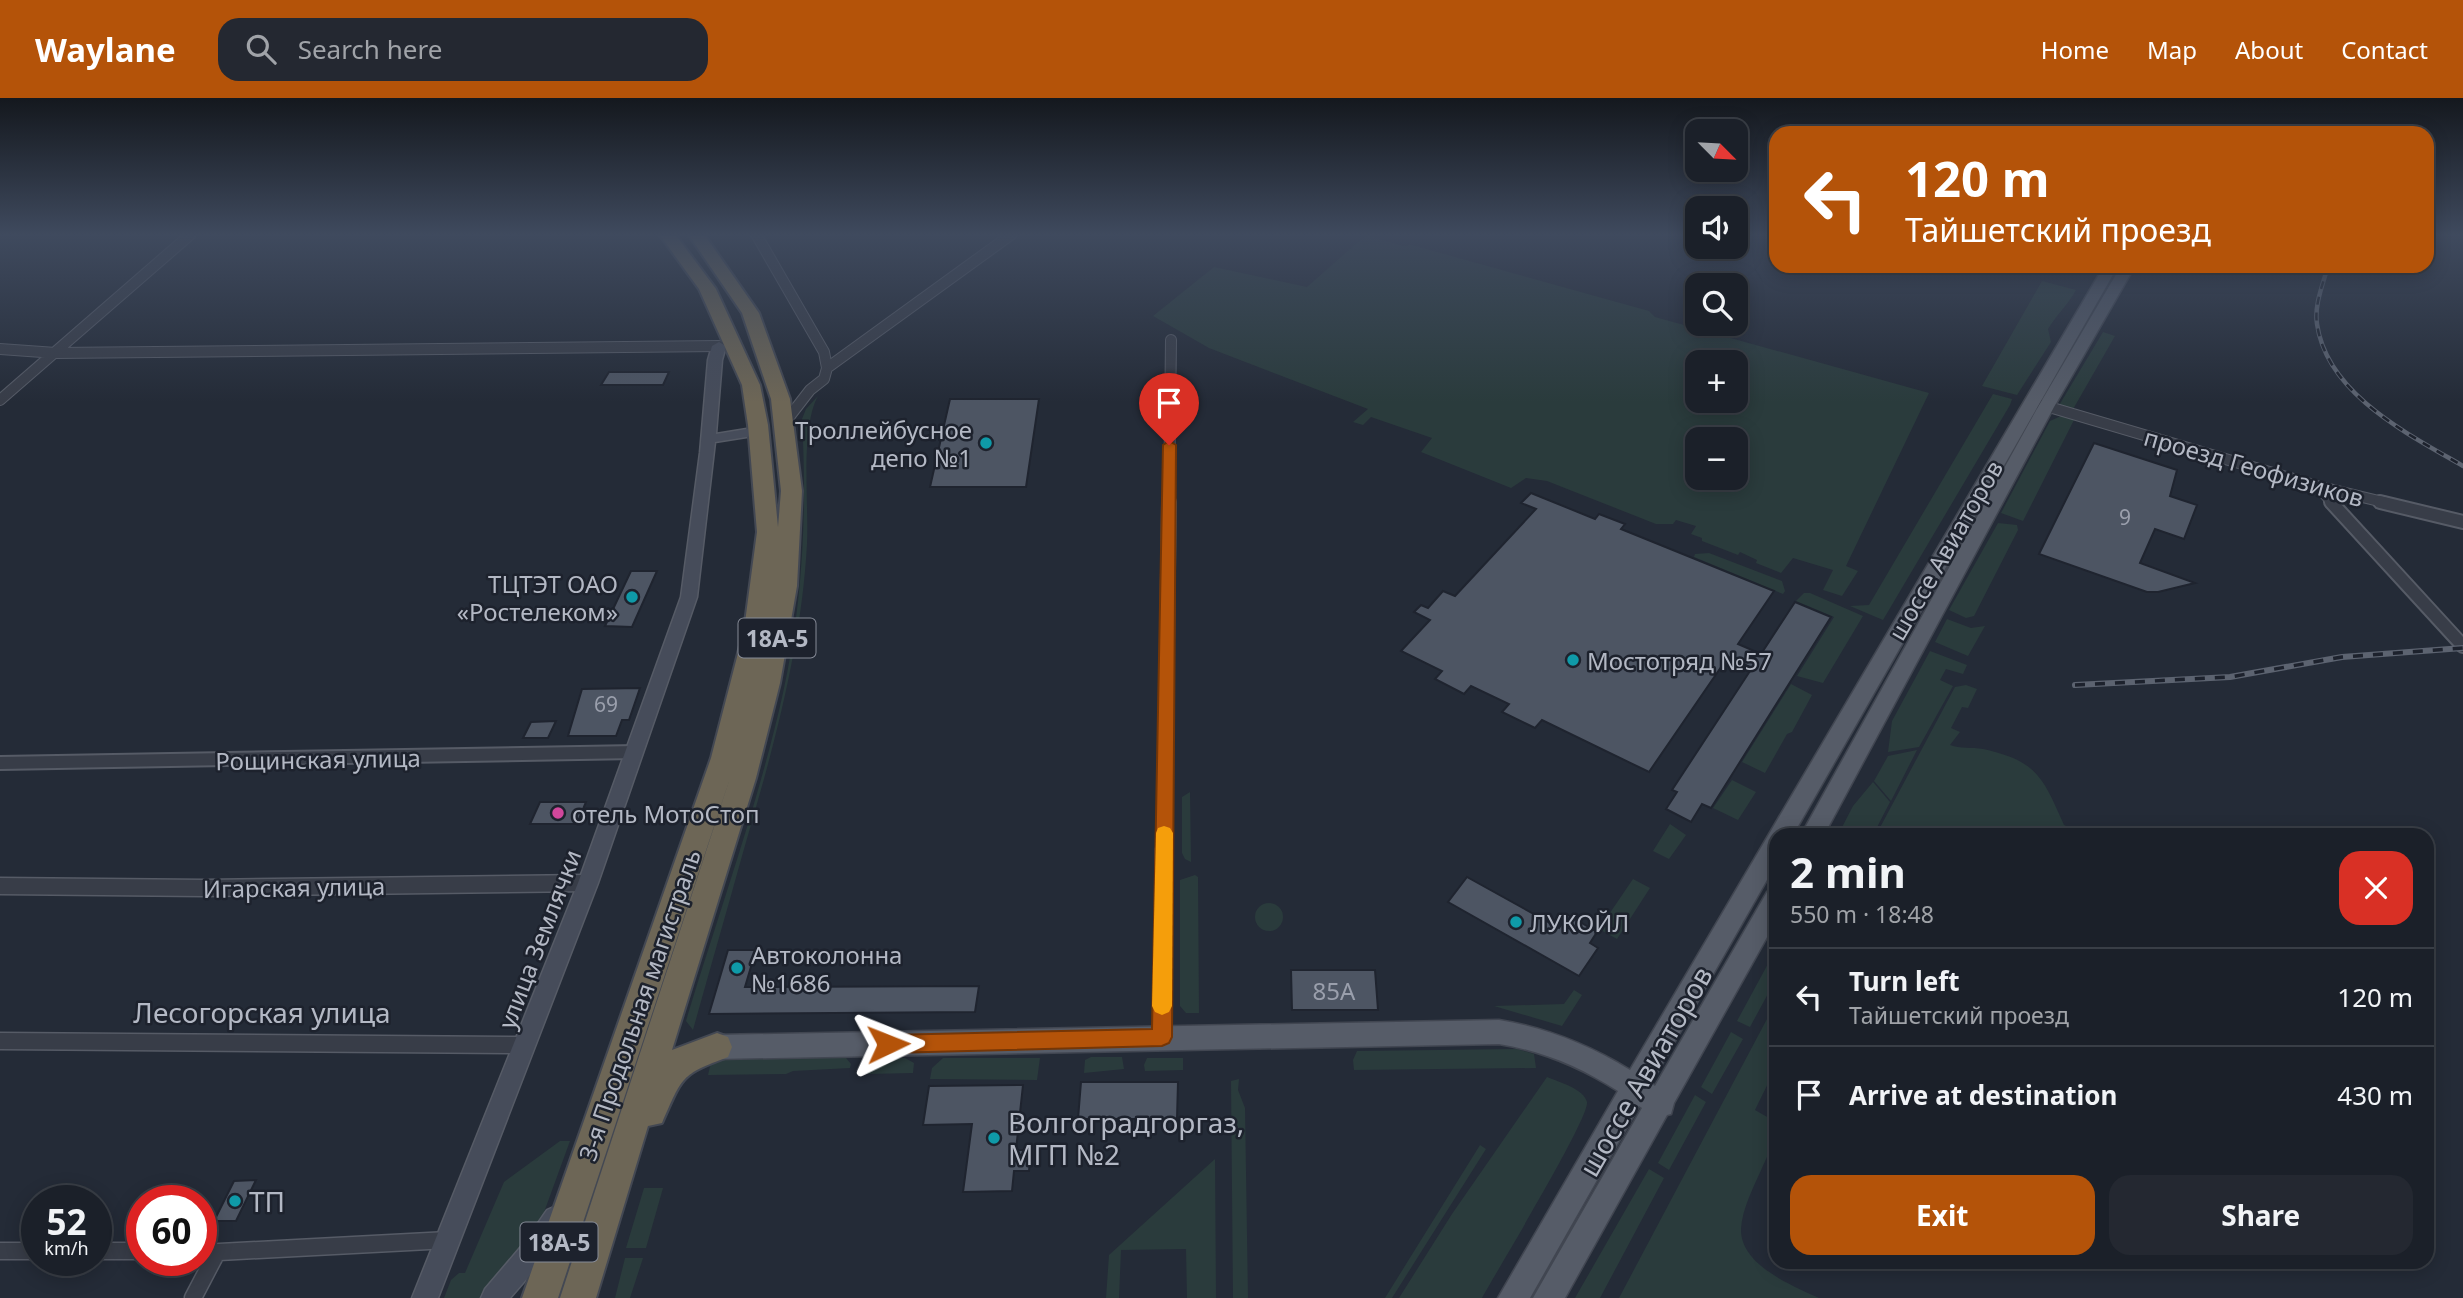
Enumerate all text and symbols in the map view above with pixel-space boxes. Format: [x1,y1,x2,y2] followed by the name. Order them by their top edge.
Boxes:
[218,18,708,81] search box
[35,27,176,72] text: Waylane
[242,30,280,68] icon: search
[298,31,442,67] text: Search here
[2041,33,2109,66] text: Home
[2147,33,2197,66] text: Map
[2235,33,2303,66] text: About
[2341,33,2428,66] text: Contact
[1685,119,1748,182] north arrow
[1685,119,1748,490] map controls
[1905,145,2050,211] text: 120 m
[1790,154,1881,245] icon: left
[1685,196,1748,259] button: sound
[1905,208,2211,251] text: Тайшетский проезд
[1685,273,1748,336] button: search
[1685,350,1748,413] button: +
[1139,373,1199,445] pin
[1150,384,1188,422] icon: arrive
[795,413,972,474] place label: Троллейбусное депо №1
[2140,420,2368,514] street label: проезд Геофизиков
[1685,427,1748,490] button: −
[978,435,994,451] marker: Троллейбусное депо №1
[1880,454,2010,646] street label: шоссе Авиаторов
[2119,503,2131,531] house number: 9
[457,567,618,628] place label: ТЦТЭТ ОАО «Ростелеком»
[624,589,640,605] marker: ТЦТЭТ ОАО «Ростелеком»
[738,618,816,658] road number: 18А-5
[1587,644,1772,677] place label: Мостотряд №57
[1565,652,1581,668] marker: Мостотряд №57
[594,690,618,718] house number: 69
[215,741,421,777] street label: Рощинская улица
[572,797,760,830] place label: отель МотоСтоп
[550,805,566,821] marker: отель МотоСтоп
[1790,843,1906,900] text: 2 min
[490,845,588,1033] street label: улица Землячки
[570,845,708,1165] street label: 3-я Продольная магистраль
[2339,851,2413,925] button: close
[203,869,385,905] street label: Игарская улица
[1790,898,1934,930] text: 550 m · 18:48
[1530,906,1629,939] place label: ЛУКОЙЛ
[1508,914,1524,930] marker: ЛУКОЙЛ
[751,938,902,999] place label: Автоколонна №1686
[1569,959,1721,1183] street label: шоссе Авиаторов
[729,960,745,976] marker: Автоколонна №1686
[1849,963,1960,999] text: Turn left
[1313,974,1356,1007] house number: 85А
[1790,978,1828,1016] icon: left
[2337,979,2413,1015] text: 120 m
[133,993,391,1031] street label: Лесогорская улица
[1849,999,2069,1031] text: Тайшетский проезд
[851,1007,925,1081] position arrow
[1790,1076,1828,1114] icon: arrive
[1849,1077,2118,1113] text: Arrive at destination
[2337,1077,2413,1113] text: 430 m
[1008,1103,1244,1173] place label: Волгоградгоргаз, МГП №2
[986,1130,1002,1146] marker: Волгоградгоргаз, МГП №2
[1790,1175,2095,1255] button: Exit
[2109,1175,2413,1255] button: Share
[249,1182,285,1220] place label: ТП
[126,1185,217,1276] speed limit sign: 60
[227,1193,243,1209] marker: ТП
[46,1198,87,1245] text: 52
[520,1222,598,1261] road number: 18А-5
[44,1236,89,1260] text: km/h

